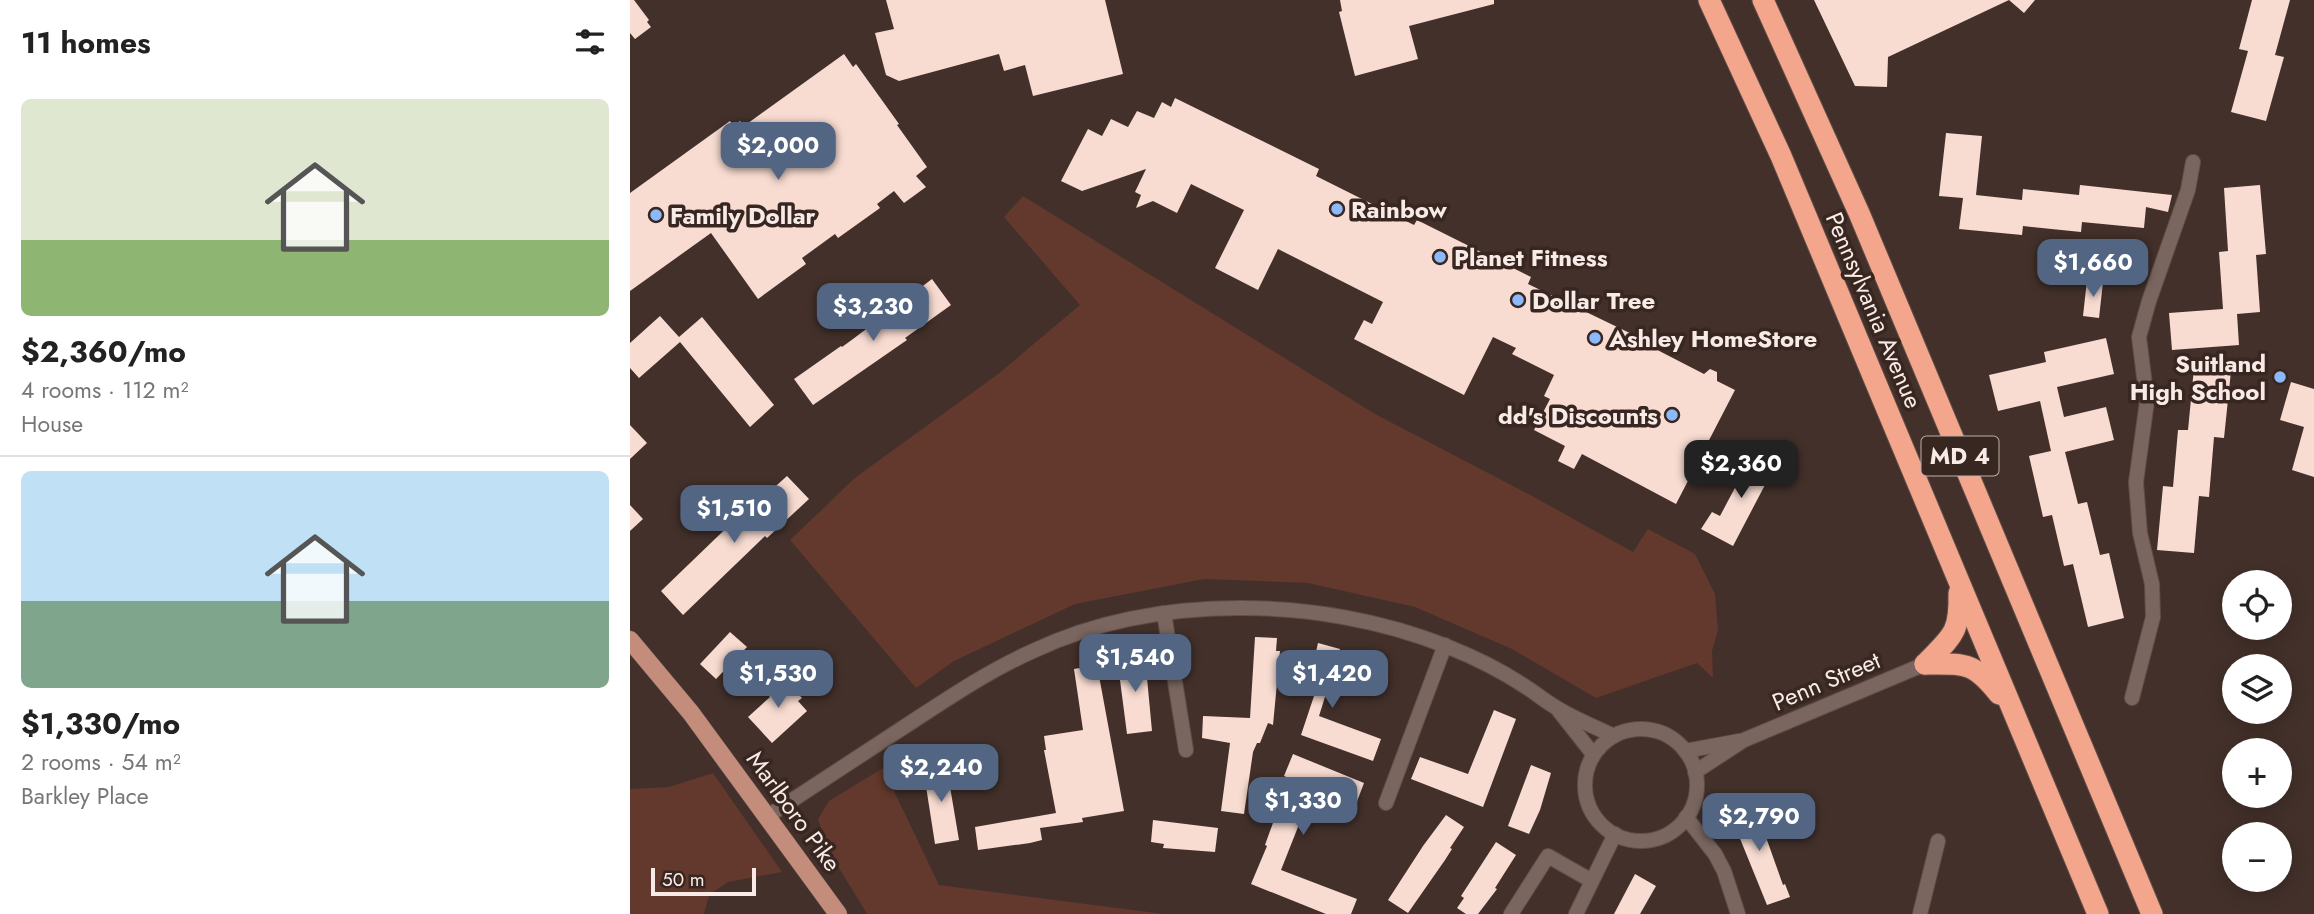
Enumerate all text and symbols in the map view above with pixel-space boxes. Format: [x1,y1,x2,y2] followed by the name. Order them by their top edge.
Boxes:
[21,21,151,64] text: 11 homes
[571,23,609,61] icon: filters
[721,122,835,182] pin: $2,000
[737,128,819,162] text: $2,000
[252,144,378,270] icon: home
[1351,192,1447,227] place label: Rainbow
[670,198,816,233] place label: Family Dollar
[1329,201,1345,217] marker: Rainbow
[1817,206,1931,414] street label: Pennsylvania Avenue
[648,207,664,223] marker: Family Dollar
[1454,240,1608,275] place label: Planet Fitness
[2036,240,2150,299] pin: $1,660
[2053,245,2133,279] text: $1,660
[1432,249,1448,265] marker: Planet Fitness
[1532,283,1655,318] place label: Dollar Tree
[816,284,930,343] pin: $3,230
[833,289,913,323] text: $3,230
[1510,292,1526,308] marker: Dollar Tree
[1608,321,1817,356] place label: Ashley HomeStore
[21,330,186,373] text: $2,360/mo
[1587,330,1603,346] marker: Ashley HomeStore
[2130,346,2266,409] place label: Suitland High School
[2272,369,2288,385] marker: Suitland High School
[21,373,188,407] text: 4 rooms · 112 m²
[1498,398,1658,433] place label: dd's Discounts
[21,407,83,441] text: House
[1664,407,1680,423] marker: dd's Discounts
[1922,436,1998,476] road number: MD 4
[1684,440,1798,500] pin: $2,360
[1700,446,1782,480] text: $2,360
[677,486,791,545] pin: $1,510
[696,491,772,525] text: $1,510
[252,516,378,642] icon: home
[2222,570,2292,892] map controls
[2222,570,2292,640] button: locate
[1078,634,1192,694] pin: $1,540
[1095,640,1175,674] text: $1,540
[1766,642,1886,719] street label: Penn Street
[721,650,835,710] pin: $1,530
[1275,650,1389,710] pin: $1,420
[2222,654,2292,724] button: layers
[739,656,817,690] text: $1,530
[1292,656,1372,690] text: $1,420
[21,702,180,745] text: $1,330/mo
[2222,738,2292,808] button: +
[738,743,850,879] street label: Marlboro Pike
[884,744,998,804] pin: $2,240
[21,745,181,779] text: 2 rooms · 54 m²
[899,750,983,784] text: $2,240
[1246,778,1360,837] pin: $1,330
[21,779,149,813] text: Barkley Place
[1264,783,1342,817] text: $1,330
[1702,794,1816,853] pin: $2,790
[1718,799,1800,833] text: $2,790
[2222,822,2292,892] button: −
[651,865,756,897] scale bar
[662,866,705,893] text: 50 m

